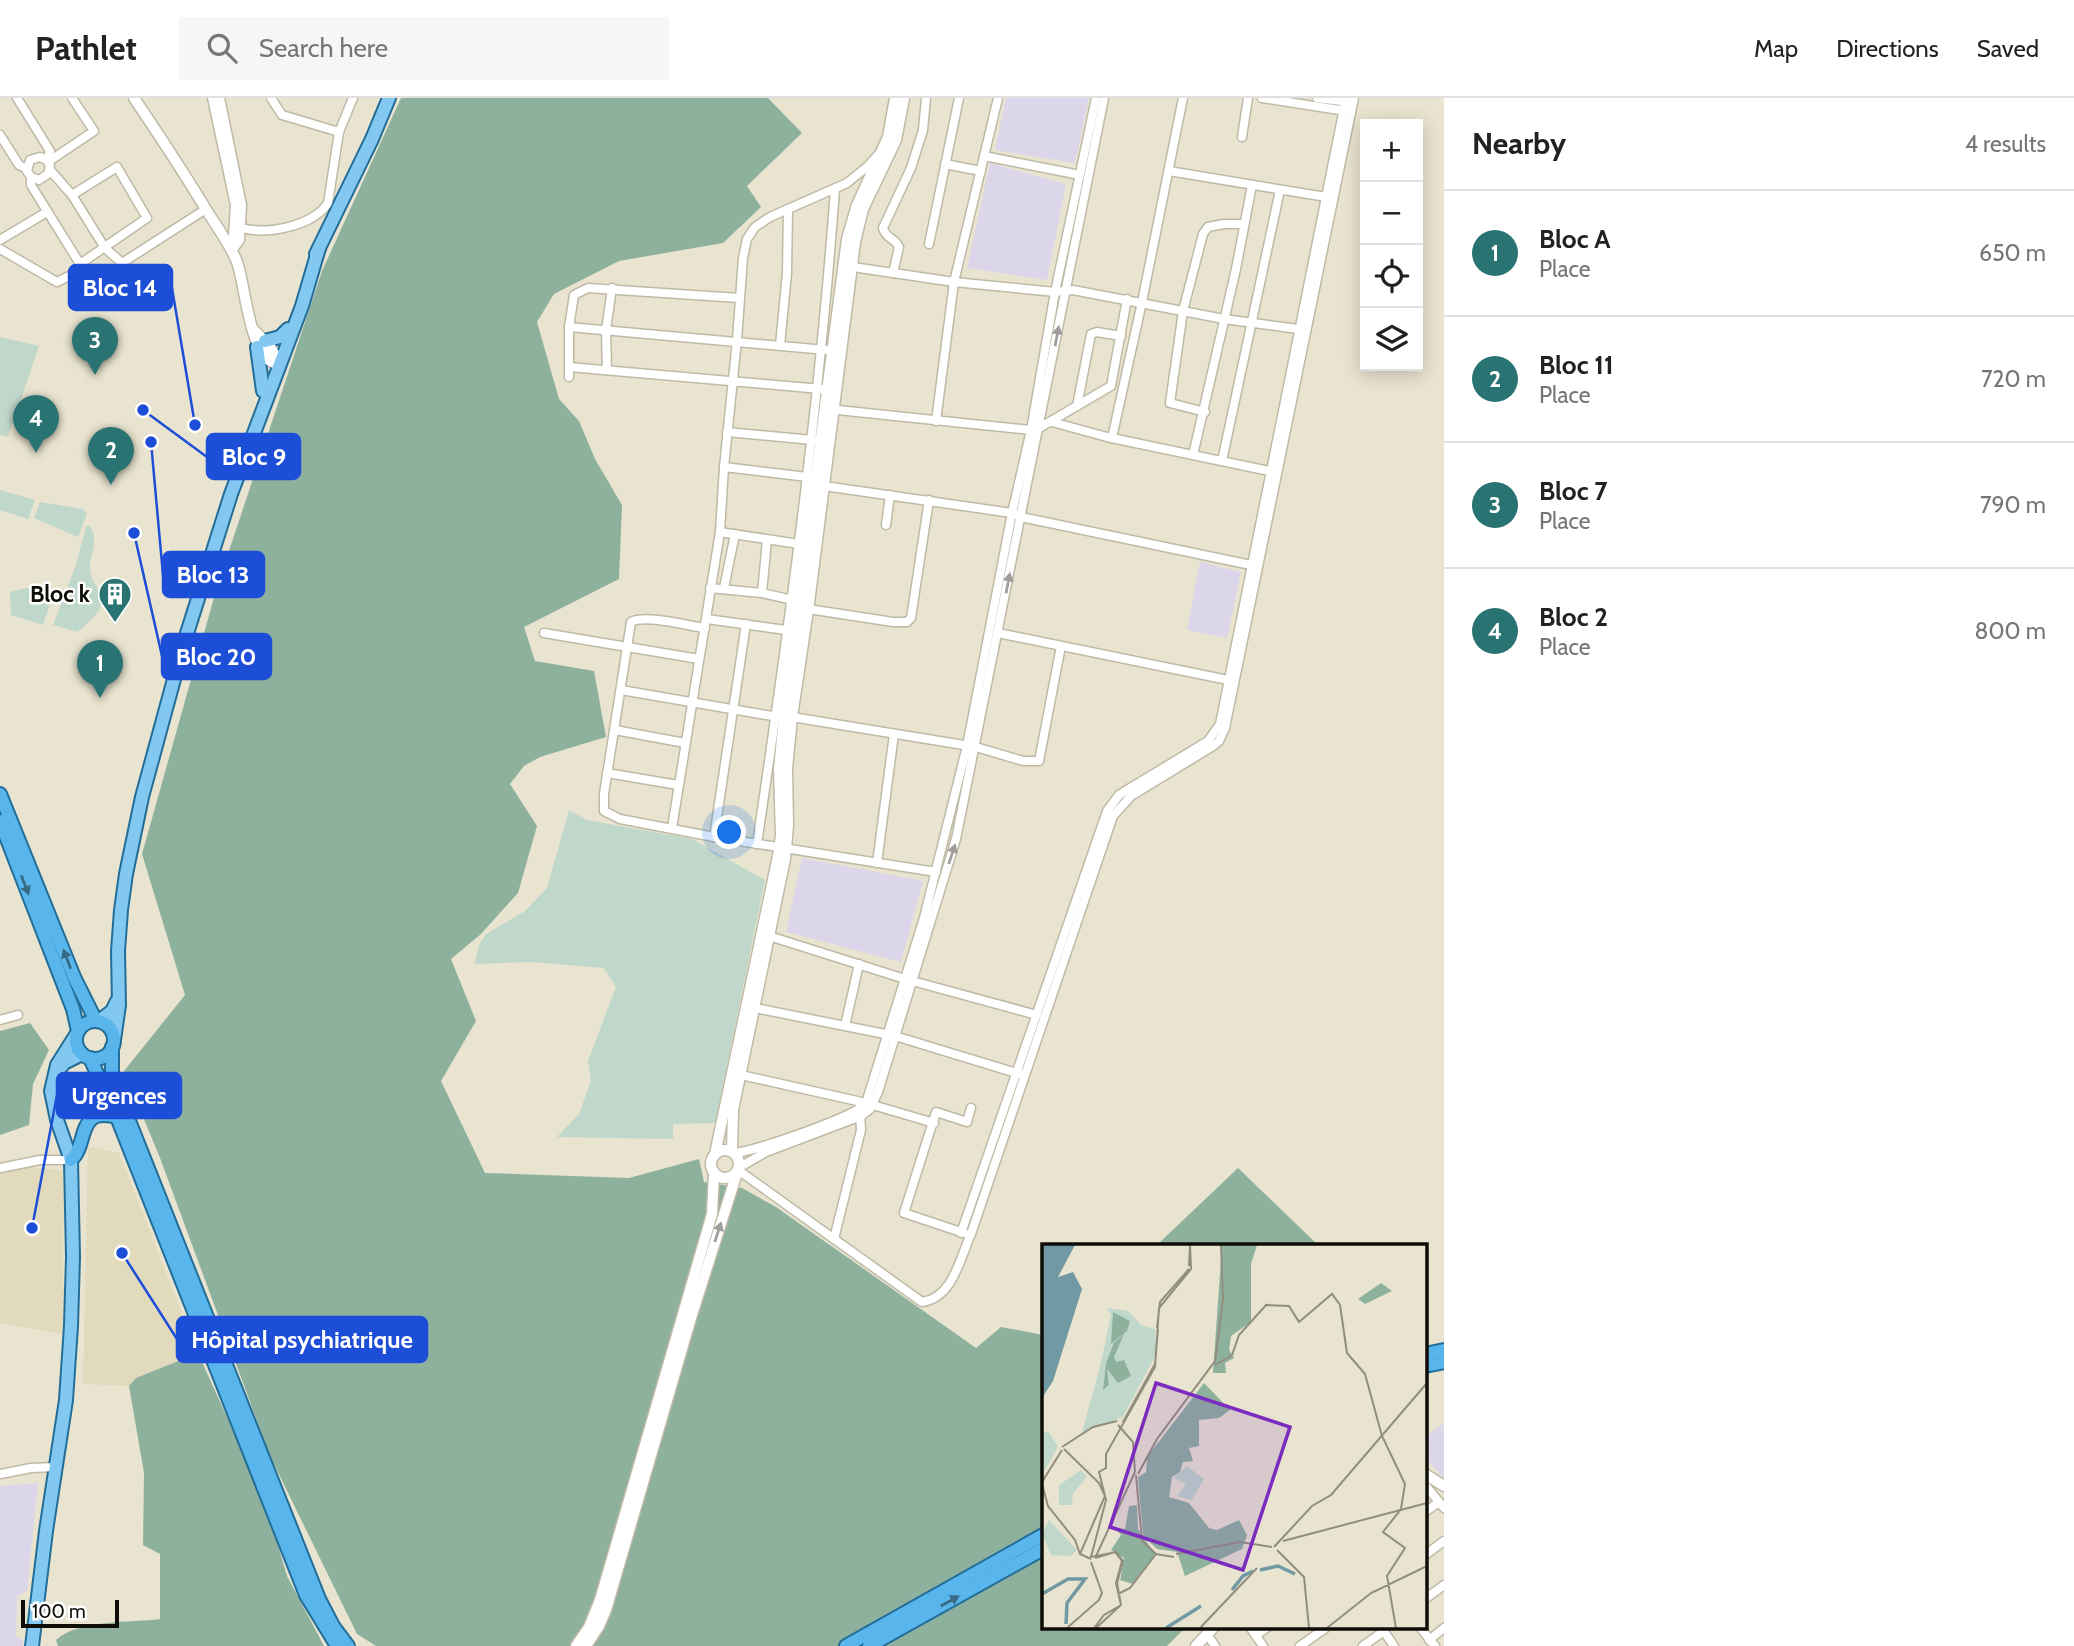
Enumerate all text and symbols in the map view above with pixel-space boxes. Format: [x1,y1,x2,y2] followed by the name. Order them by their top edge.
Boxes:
[179,17,669,80] search box
[35,28,137,68] text: Pathlet
[203,29,241,67] icon: search
[259,32,388,64] text: Search here
[1754,34,1798,63] text: Map
[1836,34,1939,63] text: Directions
[1977,34,2039,63] text: Saved
[1360,119,1423,371] map controls
[1360,119,1423,182] button: +
[1472,125,1566,162] text: Nearby
[1965,130,2046,158] text: 4 results
[1360,182,1423,245] button: −
[1539,223,1611,255] text: Bloc A
[1491,239,1499,267] text: 1
[1979,239,2046,267] text: 650 m
[1360,245,1423,308] button: locate
[1539,255,1591,283] text: Place
[69,265,172,310] callout: Bloc 14
[83,273,157,302] text: Bloc 14
[1360,308,1423,371] button: layers
[72,317,118,375] pin: 3
[1051,325,1062,347] one-way arrow
[1539,349,1614,381] text: Bloc 11
[1489,365,1501,393] text: 2
[1981,365,2046,393] text: 720 m
[1539,381,1591,409] text: Place
[13,395,59,453] pin: 4
[88,427,134,485] pin: 2
[207,434,300,479] callout: Bloc 9
[222,442,286,471] text: Bloc 9
[1539,475,1608,507] text: Bloc 7
[1489,491,1501,519] text: 3
[1980,491,2046,519] text: 790 m
[1539,507,1591,535] text: Place
[163,552,264,597] callout: Bloc 13
[177,560,249,589] text: Bloc 13
[1002,572,1013,594] one-way arrow
[96,575,134,624] building icon: Bloc k
[30,580,91,608] place label: Bloc k
[1539,601,1608,633] text: Bloc 2
[1488,617,1502,645] text: 4
[1975,617,2046,645] text: 800 m
[1539,633,1591,661] text: Place
[162,634,271,679] callout: Bloc 20
[77,640,123,698] pin: 1
[176,642,256,671] text: Bloc 20
[712,815,746,849] your location
[947,843,957,864] one-way arrow
[19,874,30,895] one-way arrow
[62,949,73,970] one-way arrow
[57,1073,181,1118] callout: Urgences
[71,1081,167,1110] text: Urgences
[713,1221,723,1242] one-way arrow
[1042,1244,1426,1628] inset map
[177,1317,427,1362] callout: Hôpital psychiatrique
[191,1325,413,1354] text: Hôpital psychiatrique
[941,1595,960,1607] one-way arrow
[21,1597,119,1629] scale bar
[32,1600,86,1623] text: 100 m

